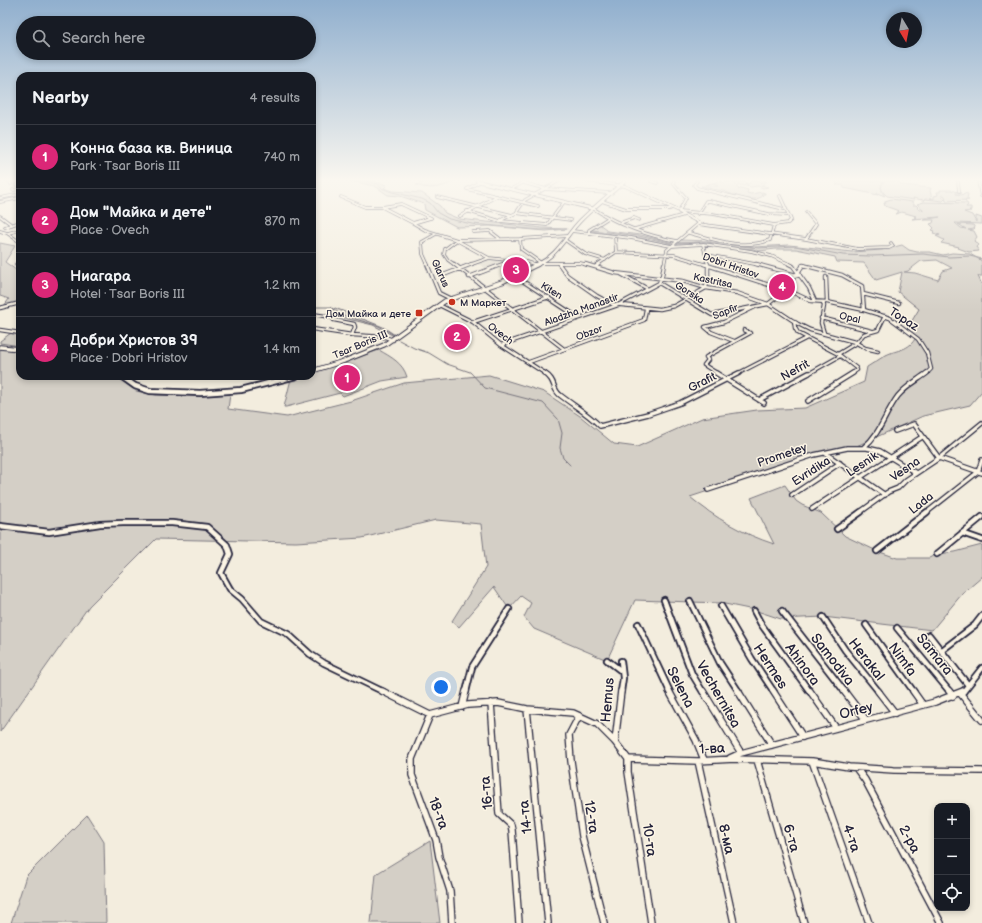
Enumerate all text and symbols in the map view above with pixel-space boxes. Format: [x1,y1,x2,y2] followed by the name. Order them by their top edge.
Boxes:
[886,12,922,48] north arrow
[16,16,316,60] search box
[30,27,52,49] icon: search
[62,29,145,48] text: Search here
[32,88,89,108] text: Nearby
[250,90,300,106] text: 4 results
[70,139,232,158] text: Конна база кв. Виница
[42,149,48,165] text: 1
[264,149,300,165] text: 740 m
[70,158,180,174] text: Park · Tsar Boris III
[70,203,212,222] text: Дом "Майка и дете"
[41,213,49,229] text: 2
[264,213,300,229] text: 870 m
[70,222,149,238] text: Place · Ovech
[701,251,760,281] street label: Dobri Hristov
[503,255,529,285] pin: 3
[428,258,452,289] street label: Glarus
[70,267,131,286] text: Ниагара
[692,271,734,291] street label: Kastritsa
[769,272,795,302] pin: 4
[41,277,49,293] text: 3
[264,277,300,293] text: 1.2 km
[673,279,707,307] street label: Gorska
[538,280,565,302] street label: Kiten
[70,286,185,302] text: Hotel · Tsar Boris III
[543,291,620,329] street label: Aladzha Manastir
[447,297,457,307] marker: М Маркет
[460,297,507,309] place label: М Маркет
[711,302,740,322] street label: Sapfir
[886,304,922,335] street label: Topaz
[326,308,411,320] place label: Дом Майка и дете
[414,308,424,318] marker: Дом Майка и дете
[838,310,862,326] street label: Opal
[485,320,516,348] street label: Ovech
[444,322,470,352] pin: 2
[575,323,605,343] street label: Obzor
[331,328,390,362] street label: Tsar Boris III
[70,331,198,350] text: Добри Христов 39
[41,341,49,357] text: 4
[264,341,300,357] text: 1.4 km
[70,350,188,366] text: Place · Dobri Hristov
[778,356,813,384] street label: Nefrit
[334,363,360,393] pin: 1
[686,369,719,396] street label: Grafit
[755,440,809,471] street label: Prometey
[844,448,881,480] street label: Lesnik
[789,453,834,489] street label: Evridika
[887,454,923,485] street label: Vesna
[906,489,937,518] street label: Lada
[807,630,858,689] street label: Samodiva
[913,630,957,679] street label: Samara
[845,635,888,684] street label: Herakal
[885,639,920,679] street label: Nimfa
[782,640,824,689] street label: Ahinora
[750,641,791,692] street label: Hermes
[693,658,745,731] street label: Vechernitsa
[663,664,698,711] street label: Selena
[431,677,451,697] your location
[597,677,618,723] street label: Hemus
[838,698,875,723] street label: Orfey
[699,739,726,758] street label: 1-ва
[477,775,496,810] street label: 16-та
[425,795,453,832] street label: 18-та
[515,799,536,835] street label: 14-та
[581,799,603,836] street label: 12-та
[934,803,970,911] map controls
[934,803,970,839] button: +
[639,822,660,858] street label: 10-та
[715,822,738,857] street label: 8-ма
[779,822,804,855] street label: 6-та
[839,822,864,855] street label: 4-та
[895,822,924,857] street label: 2-ра
[934,839,970,875] button: −
[934,875,970,911] button: locate

